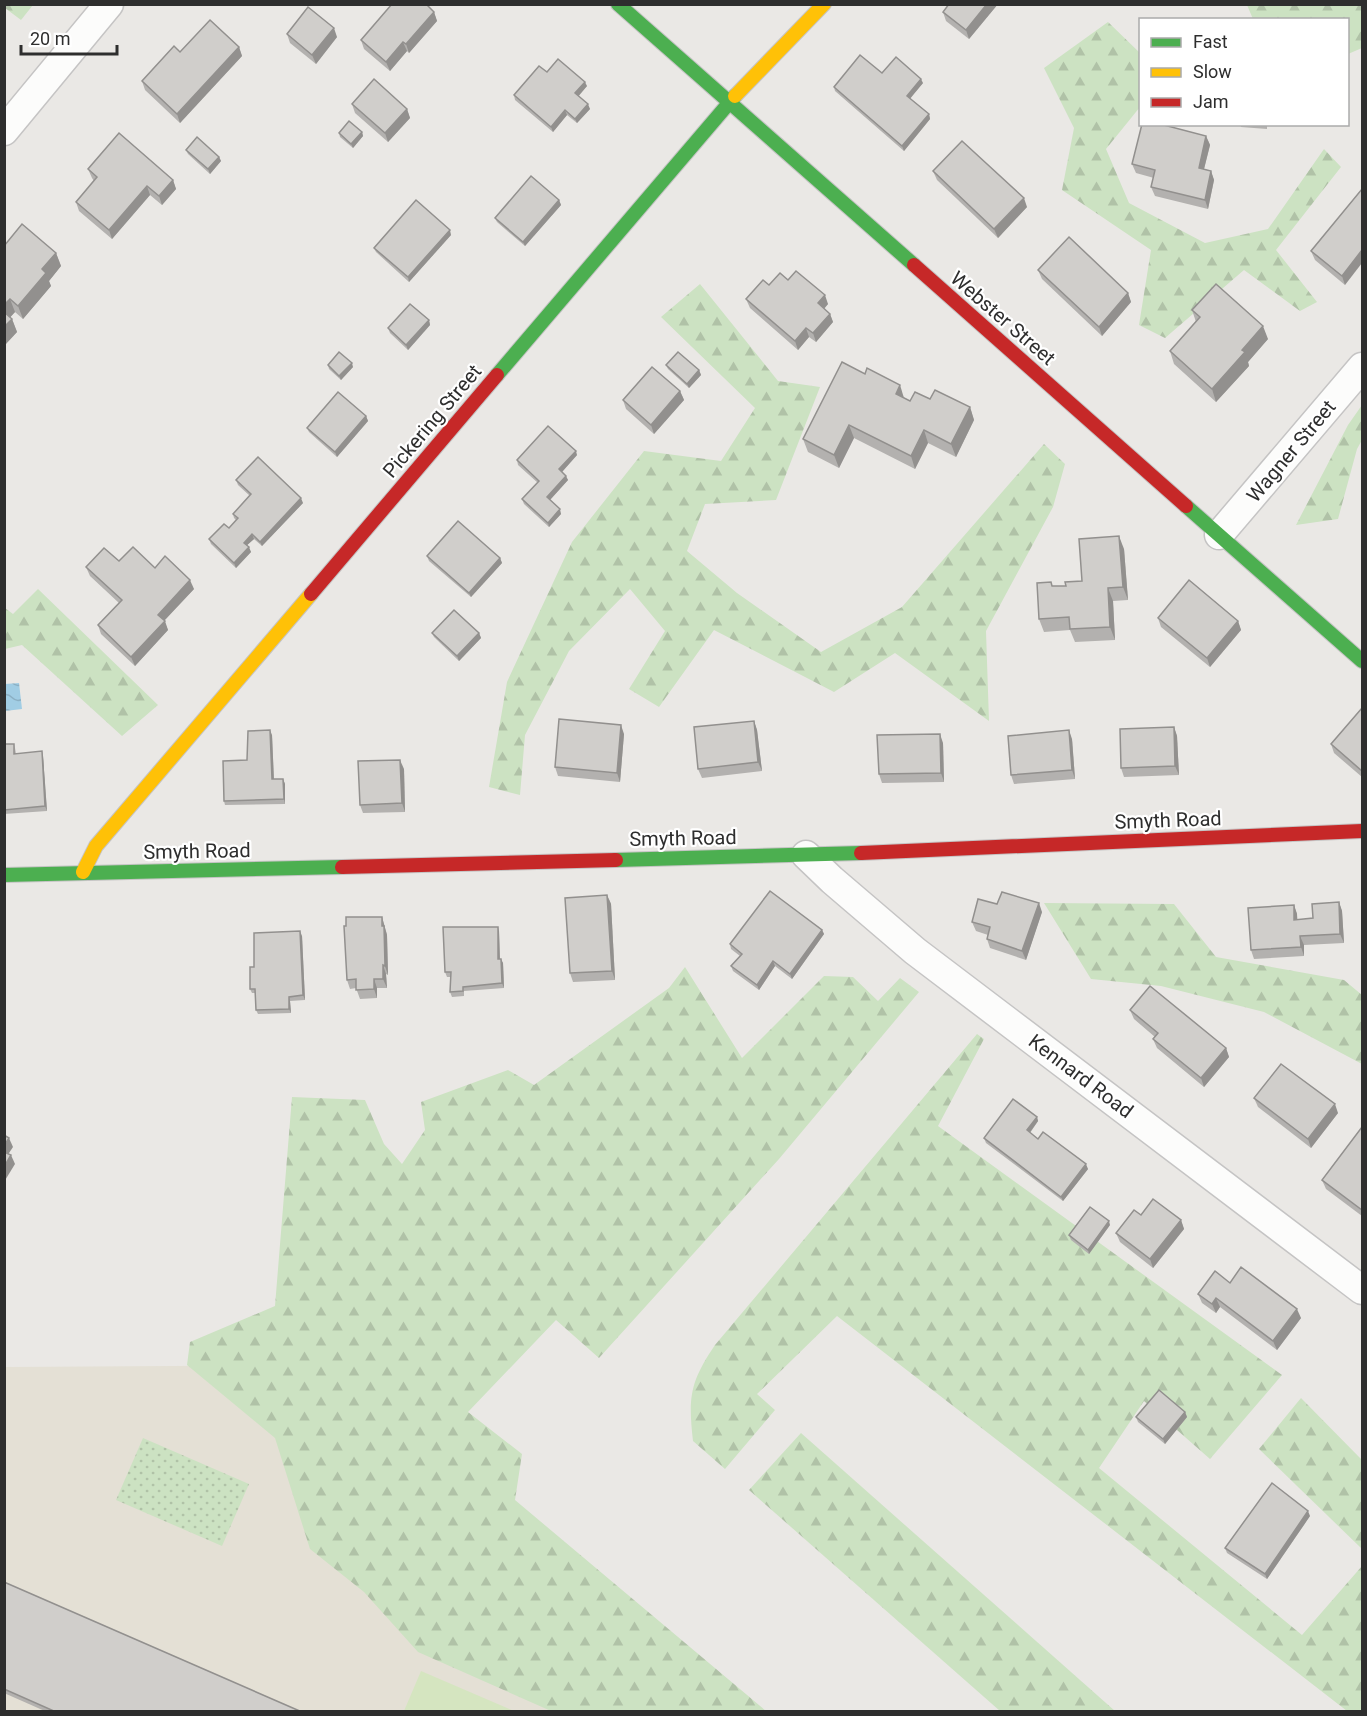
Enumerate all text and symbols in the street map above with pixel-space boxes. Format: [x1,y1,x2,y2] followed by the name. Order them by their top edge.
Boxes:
[21,18,117,56] scale bar
[1139,18,1349,126] legend
[30,28,70,49] text: 20 m
[1193,31,1228,52] text: Fast
[1193,61,1232,82] text: Slow
[1193,91,1229,112] text: Jam
[946,266,1060,370] street label: Webster Street
[378,360,486,482] street label: Pickering Street
[1241,395,1341,507] street label: Wagner Street
[1114,806,1222,834] street label: Smyth Road
[629,825,737,851] street label: Smyth Road
[143,838,251,864] street label: Smyth Road
[1024,1029,1138,1123] street label: Kennard Road

